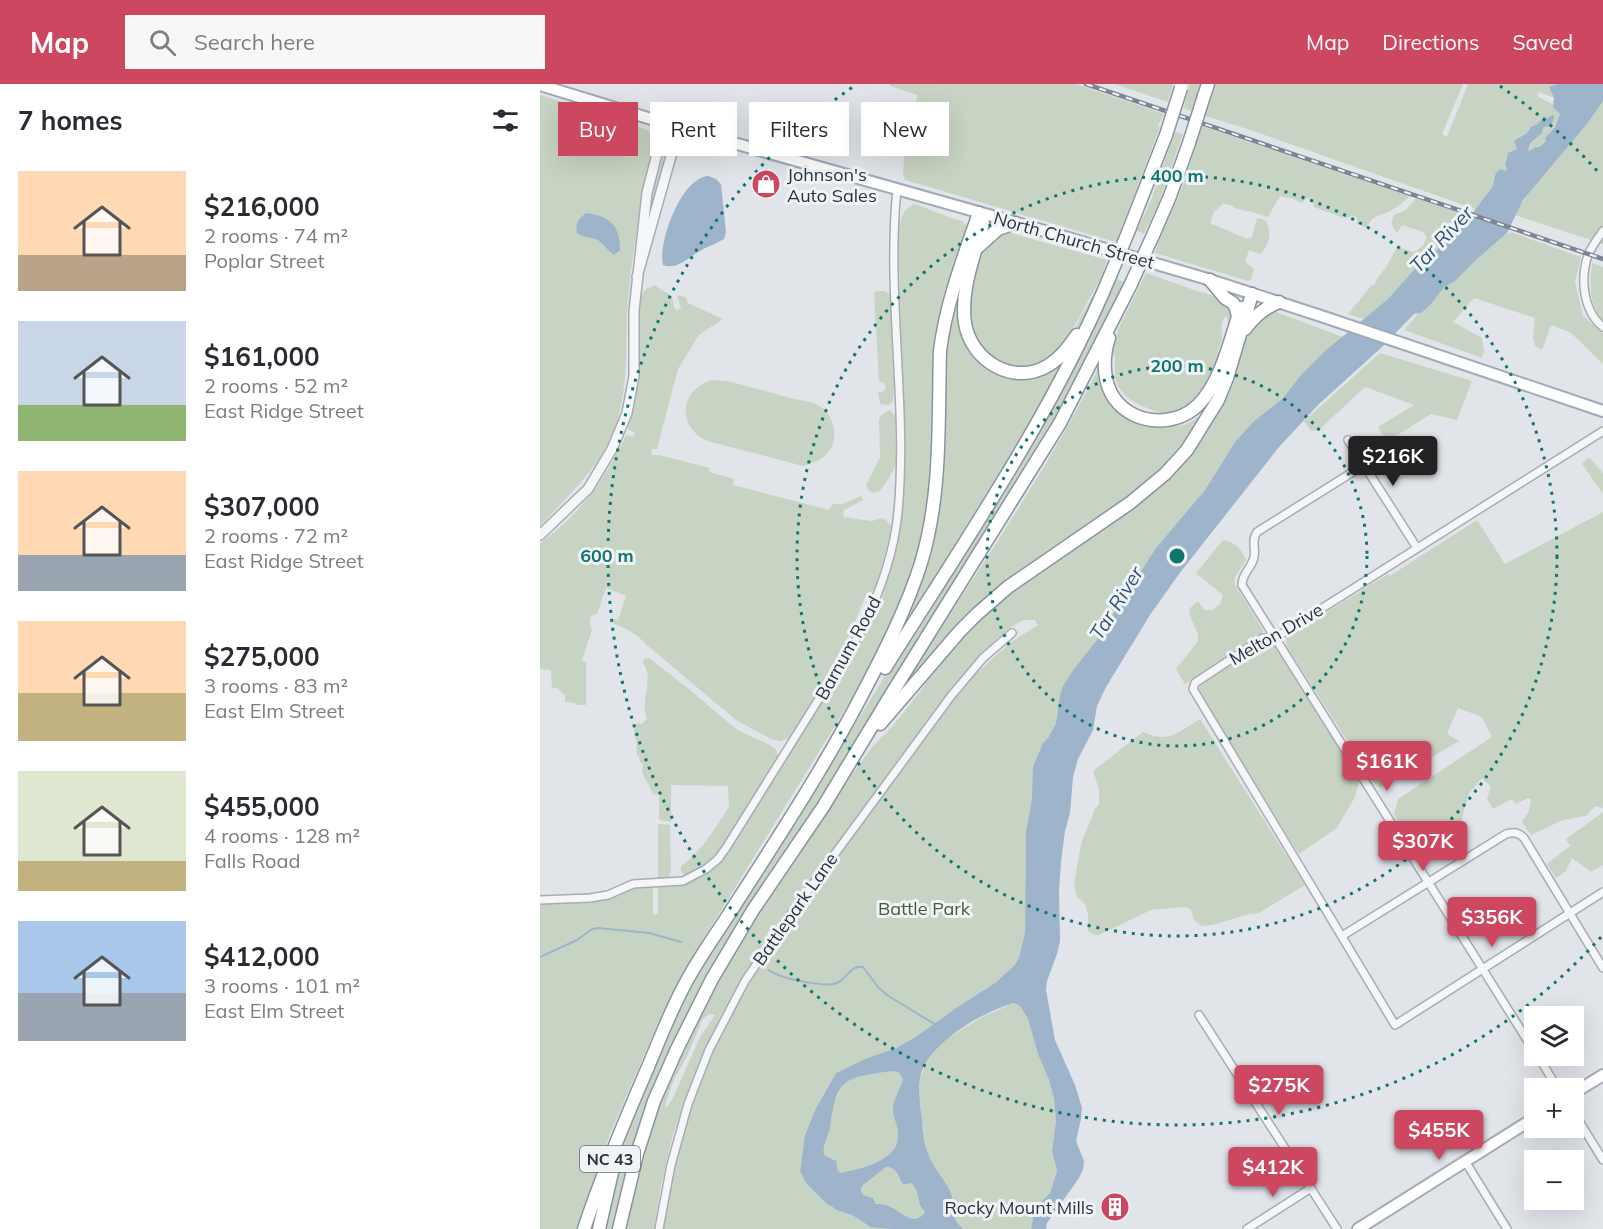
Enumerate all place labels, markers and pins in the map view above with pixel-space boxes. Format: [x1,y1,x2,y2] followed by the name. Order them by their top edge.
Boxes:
[787,163,877,207] place label: Johnson's Auto Sales
[750,168,782,200] shop icon: Johnson's Auto Sales
[1351,436,1435,487] pin: $216K
[1167,546,1187,566] centre of rings
[1345,741,1429,792] pin: $161K
[1381,821,1465,872] pin: $307K
[1450,897,1534,948] pin: $356K
[1237,1065,1321,1116] pin: $275K
[1397,1110,1481,1161] pin: $455K
[1231,1147,1315,1198] pin: $412K
[1099,1191,1131,1223] building icon: Rocky Mount Mills
[944,1196,1094,1219] place label: Rocky Mount Mills

